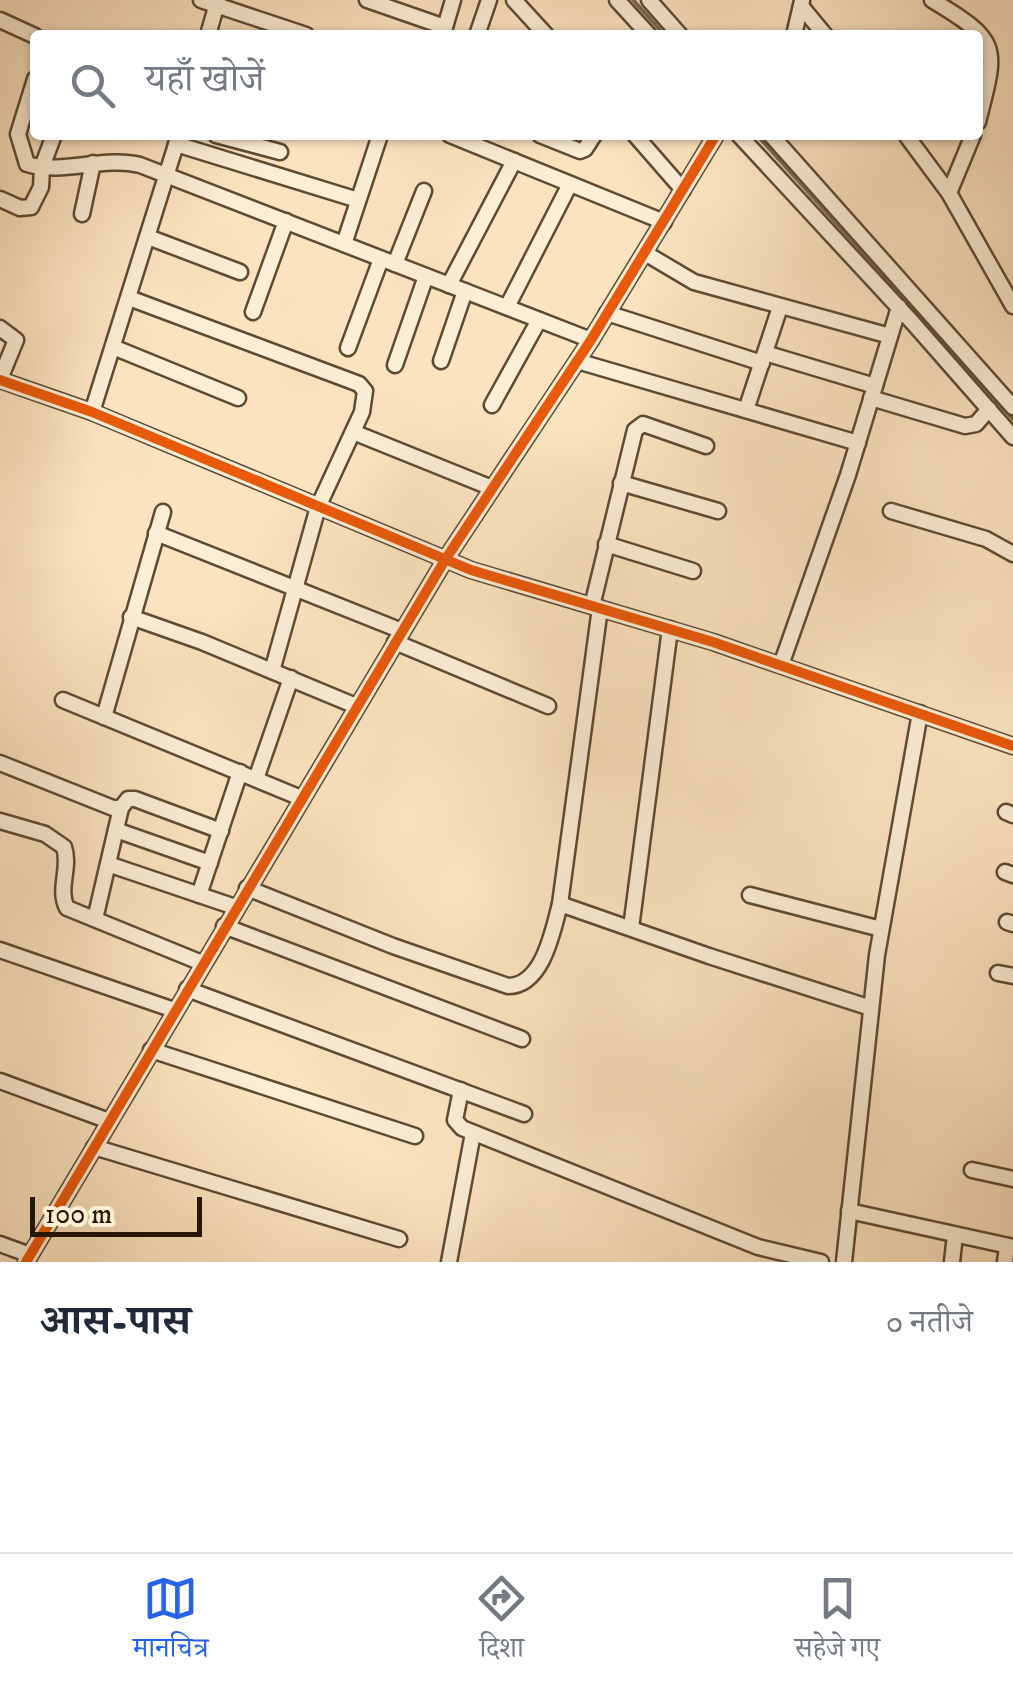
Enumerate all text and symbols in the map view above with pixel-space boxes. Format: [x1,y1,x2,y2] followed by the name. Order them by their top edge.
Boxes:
[30,30,983,140] search box
[145,56,264,104] text: यहाँ खोजें
[65,58,120,113] icon: search
[30,1192,202,1236] scale bar
[45,1197,112,1232] text: 100 m
[40,1296,191,1348] text: आस-पास
[886,1303,973,1343] text: 0 नतीजे
[133,1571,209,1675] tab: मानचित्र
[474,1571,529,1675] tab: दिशा
[795,1571,880,1675] tab: सहेजे गए

